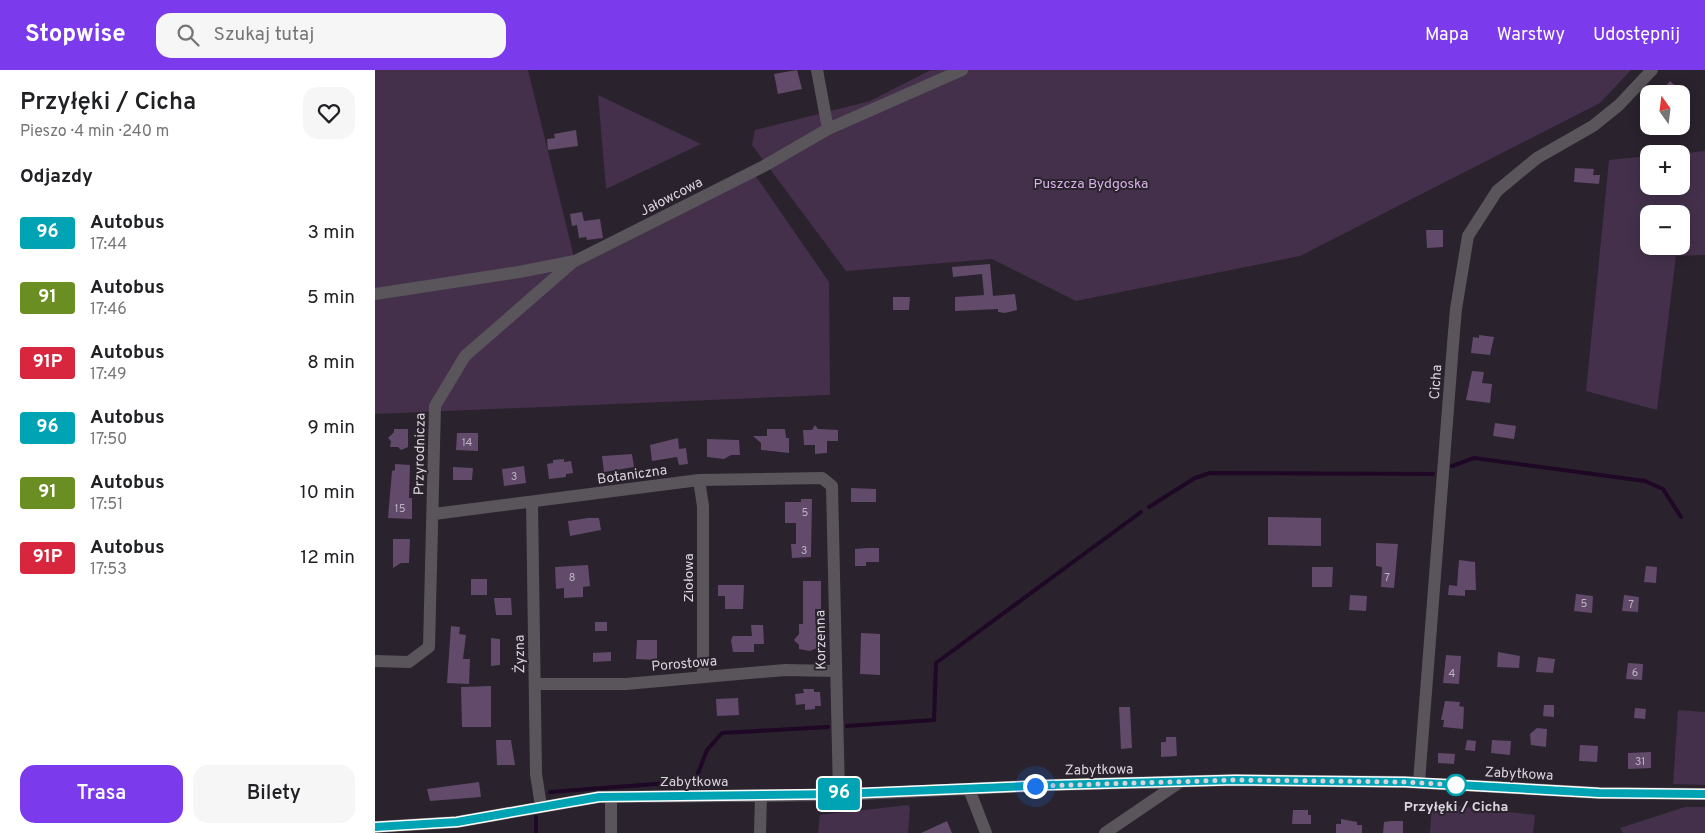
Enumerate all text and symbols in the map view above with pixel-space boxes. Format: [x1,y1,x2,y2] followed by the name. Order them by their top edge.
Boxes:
[156,13,506,58] search box
[25,20,126,50] text: Stopwise
[174,21,202,49] icon: search
[214,23,314,47] text: Szukaj tutaj
[1425,24,1469,47] text: Mapa
[1497,24,1565,47] text: Warstwy
[1593,24,1680,47] text: Udostępnij
[1640,85,1690,135] north arrow
[1640,85,1690,255] map controls
[303,87,355,139] button: heart
[20,88,196,118] text: Przyłęki / Cicha
[20,122,169,142] text: Pieszo · 4 min · 240 m
[1640,145,1690,195] button: +
[20,165,93,189] text: Odjazdy
[637,174,706,220] street label: Jałowcowa
[1034,176,1148,193] park label: Puszcza Bydgoska
[1640,205,1690,255] button: −
[90,211,165,235] text: Autobus
[36,221,59,244] text: 96
[307,221,355,245] text: 3 min
[90,235,127,255] text: 17:44
[90,276,165,300] text: Autobus
[38,286,57,309] text: 91
[307,286,355,310] text: 5 min
[90,300,127,320] text: 17:46
[90,341,165,365] text: Autobus
[33,351,62,374] text: 91P
[307,351,355,375] text: 8 min
[1427,364,1446,400] street label: Cicha
[90,365,126,385] text: 17:49
[90,406,165,430] text: Autobus
[411,413,430,495] street label: Przyrodnicza
[36,416,59,439] text: 96
[308,416,355,440] text: 9 min
[90,430,127,450] text: 17:50
[462,436,473,450] house number: 14
[596,462,668,489] street label: Botaniczna
[511,470,517,484] house number: 3
[90,471,165,495] text: Autobus
[38,481,57,504] text: 91
[300,481,355,505] text: 10 min
[90,495,123,515] text: 17:51
[395,502,406,516] house number: 15
[802,506,809,520] house number: 5
[90,536,165,560] text: Autobus
[801,544,807,558] house number: 3
[33,546,62,569] text: 91P
[300,546,355,570] text: 12 min
[681,553,698,603] street label: Ziołowa
[90,560,127,580] text: 17:53
[569,571,575,585] house number: 8
[1384,571,1390,585] house number: 7
[1581,597,1588,611] house number: 5
[1628,598,1634,612] house number: 7
[812,610,831,670] street label: Korzenna
[511,635,529,673] street label: Żyzna
[651,653,718,676] street label: Porostowa
[1632,666,1638,680] house number: 6
[1449,667,1456,681] house number: 4
[1635,755,1645,769] house number: 31
[1065,761,1134,780] street label: Zabytkowa
[1484,764,1554,785] street label: Zabytkowa
[20,765,183,823] button: Trasa
[193,765,355,823] button: Bilety
[660,774,728,791] street label: Zabytkowa
[1023,774,1048,799] your location
[1445,774,1467,796] marker: Przyłęki / Cicha
[817,778,861,810] line badge: 96
[828,782,850,805] text: 96
[1404,799,1508,816] place label: Przyłęki / Cicha

